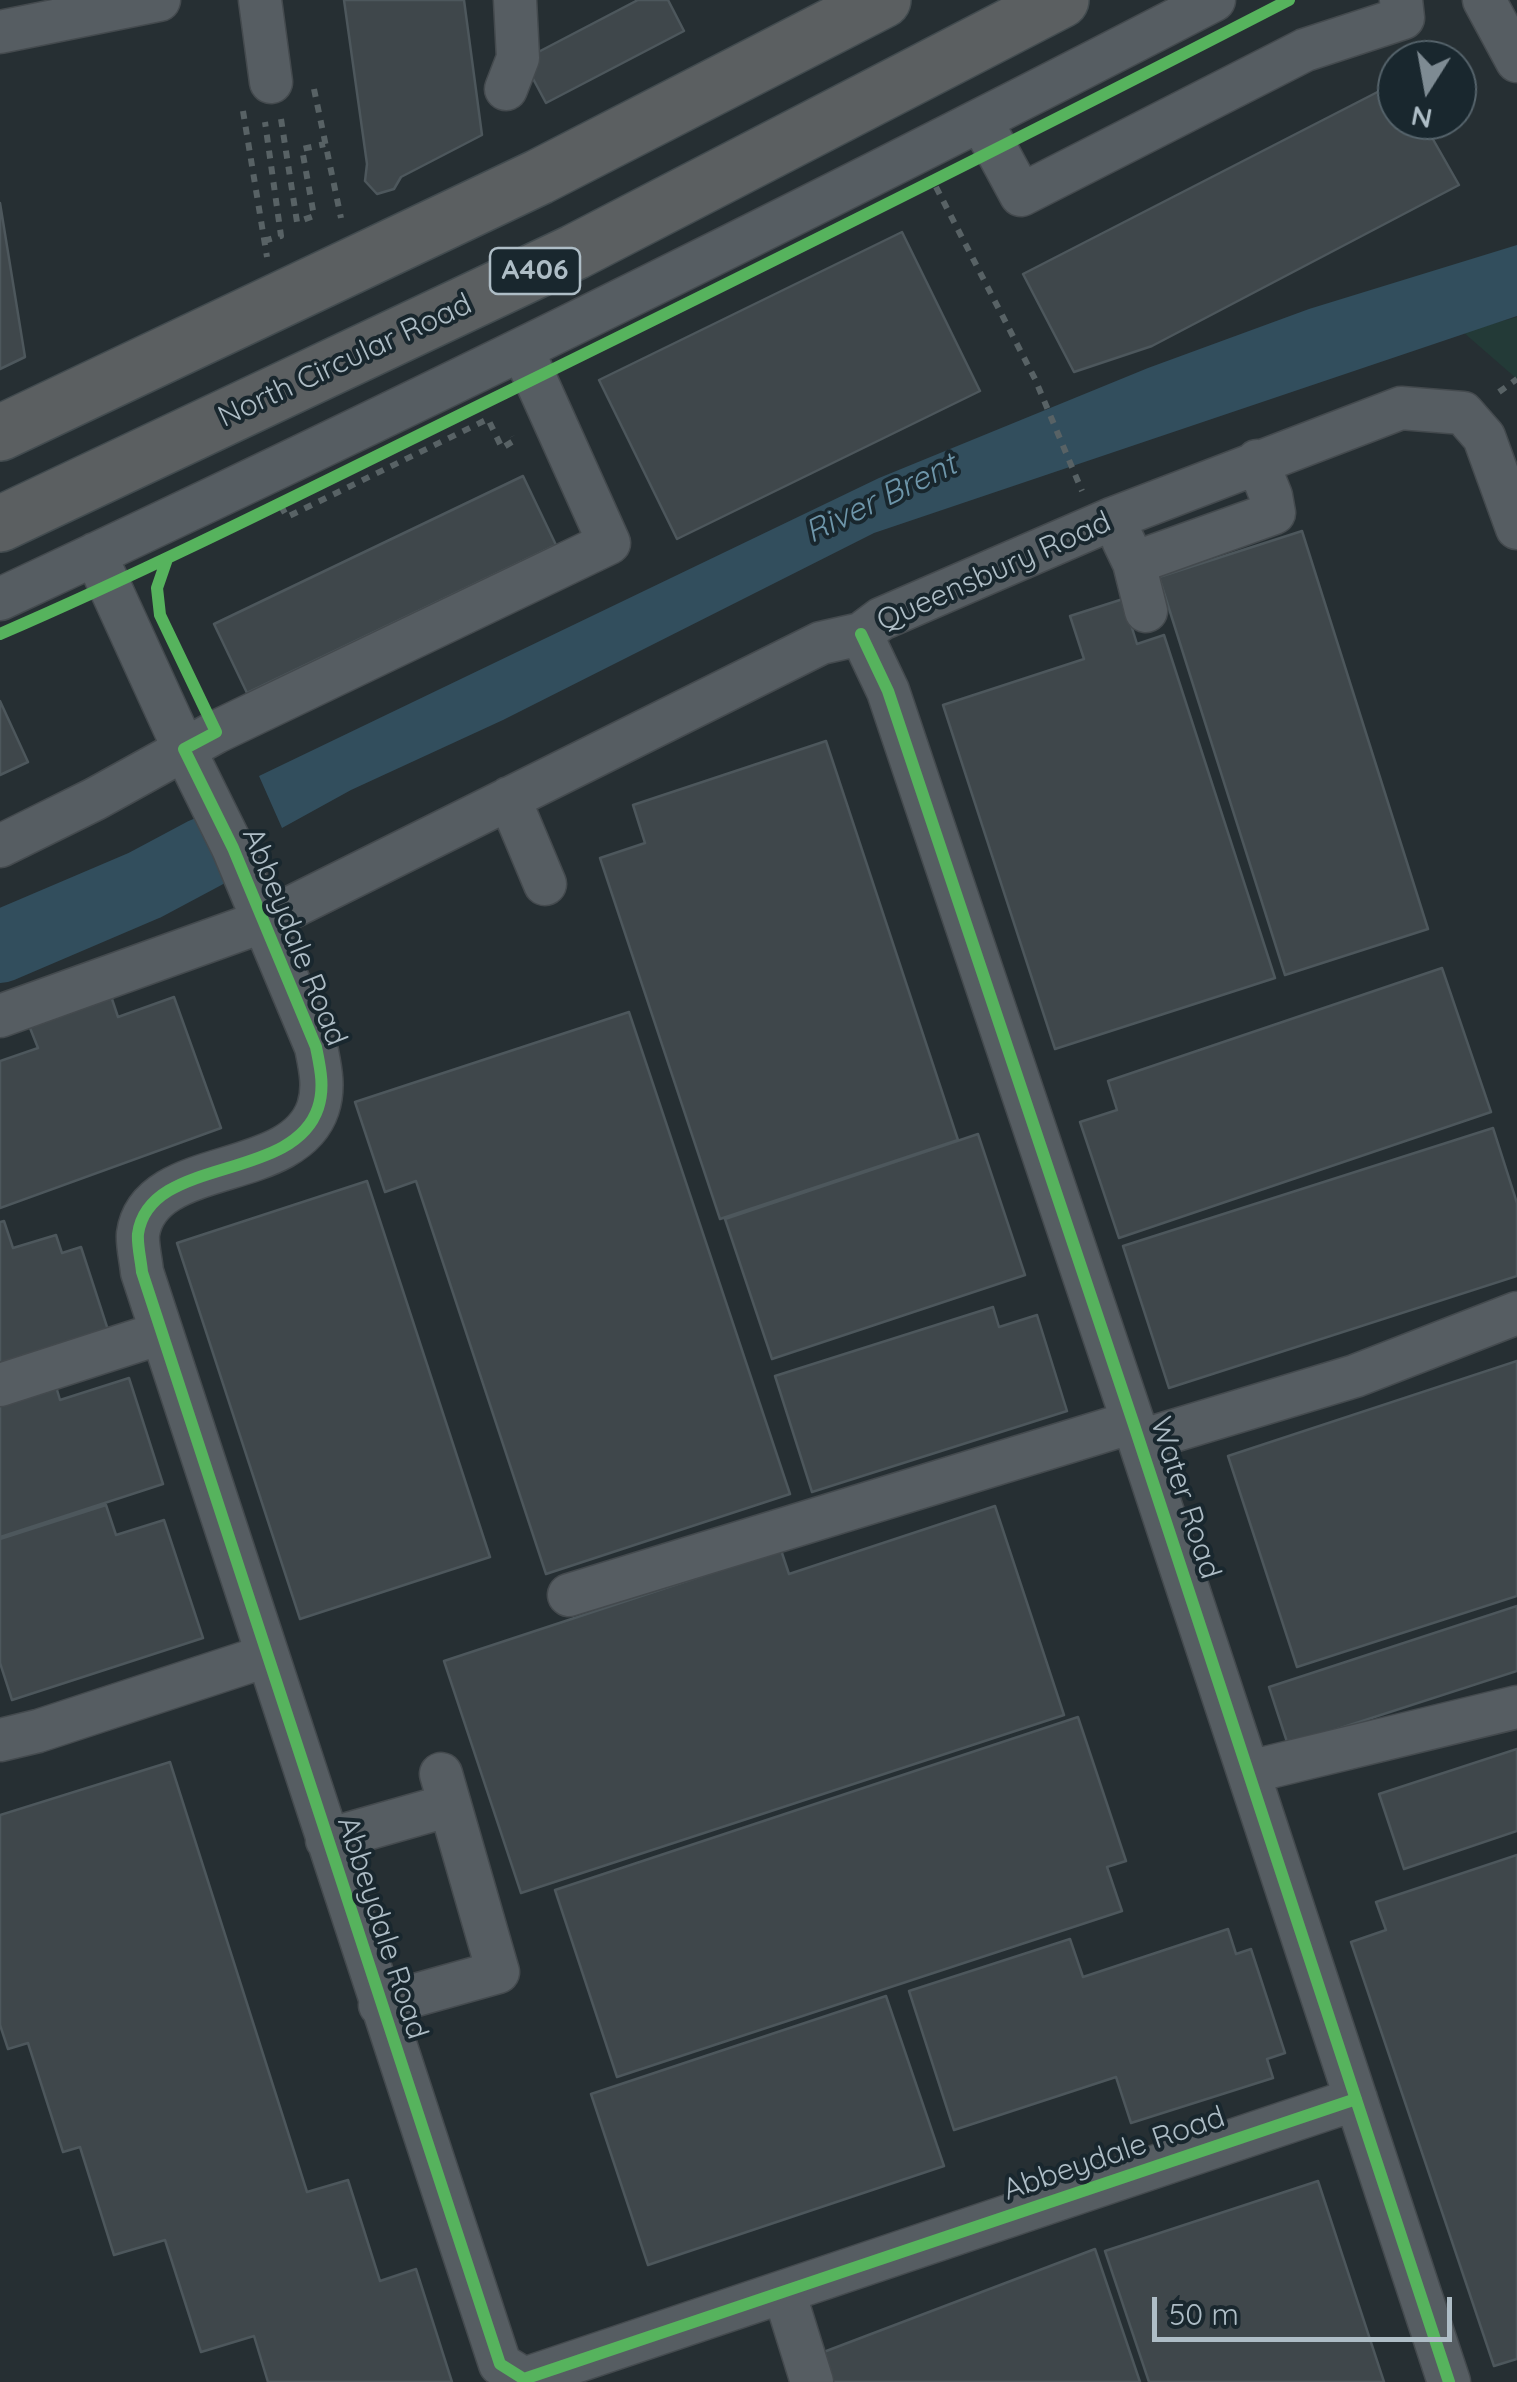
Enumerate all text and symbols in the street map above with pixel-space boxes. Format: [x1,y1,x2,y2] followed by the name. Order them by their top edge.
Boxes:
[1377,40,1477,140] north arrow
[1408,99,1435,137] text: N
[490,248,580,294] road number: A406
[212,286,478,436] street label: North Circular Road
[799,446,963,552] water label: River Brent
[872,504,1116,640] street label: Queensbury Road
[234,823,354,1051] street label: Abbeydale Road
[1142,1413,1228,1583] street label: Water Road
[329,1812,435,2044] street label: Abbeydale Road
[998,2099,1230,2209] street label: Abbeydale Road
[1157,2277,1457,2339] scale bar
[1169,2295,1239,2333] text: 50 m

